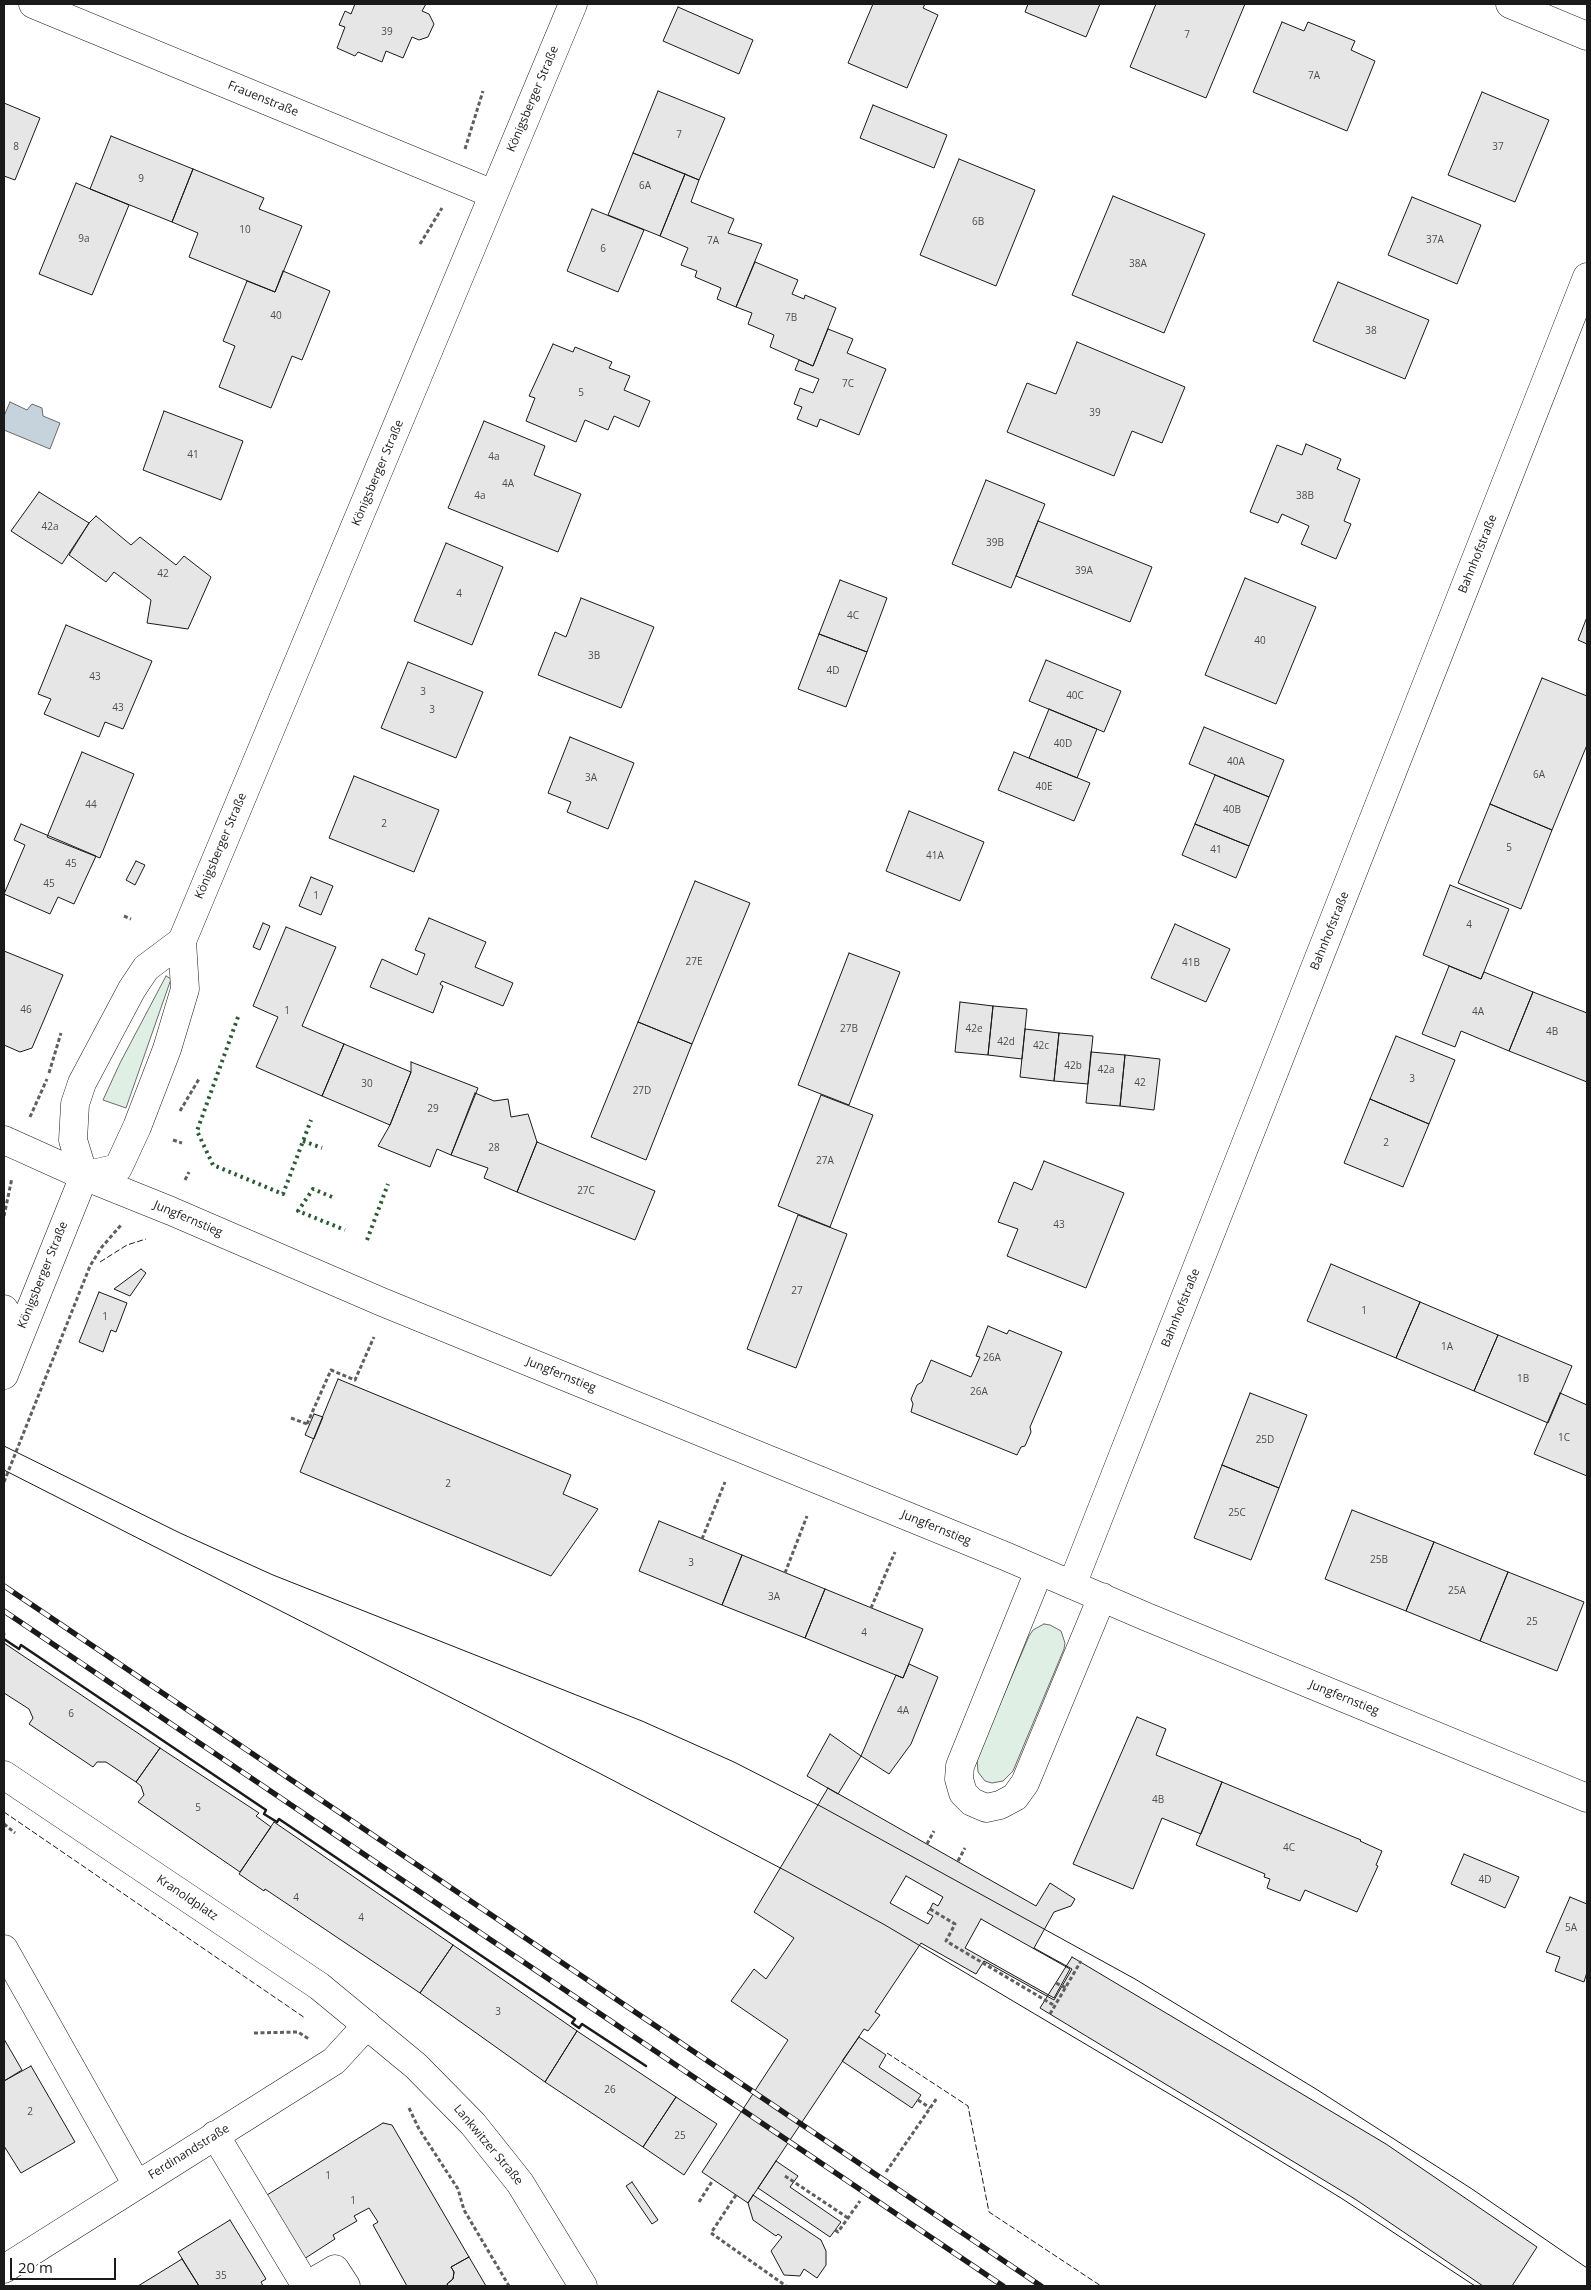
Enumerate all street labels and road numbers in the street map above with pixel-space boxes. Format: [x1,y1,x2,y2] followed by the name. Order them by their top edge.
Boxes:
[504,44,562,154] street label: Königsberger Straße
[226,78,300,120] street label: Frauenstraße
[349,418,407,528] street label: Königsberger Straße
[1456,513,1500,595] street label: Bahnhofstraße
[192,791,250,901] street label: Königsberger Straße
[1308,890,1352,972] street label: Bahnhofstraße
[151,1198,225,1240] street label: Jungfernstieg
[15,1219,71,1331] street label: Königsberger Straße
[1159,1267,1203,1349] street label: Bahnhofstraße
[524,1355,598,1395] street label: Jungfernstieg
[899,1508,973,1548] street label: Jungfernstieg
[1307,1678,1381,1718] street label: Jungfernstieg
[154,1872,220,1924] street label: Kranoldplatz
[450,2102,526,2188] street label: Lankwitzer Straße
[146,2121,232,2183] street label: Ferdinandstraße

